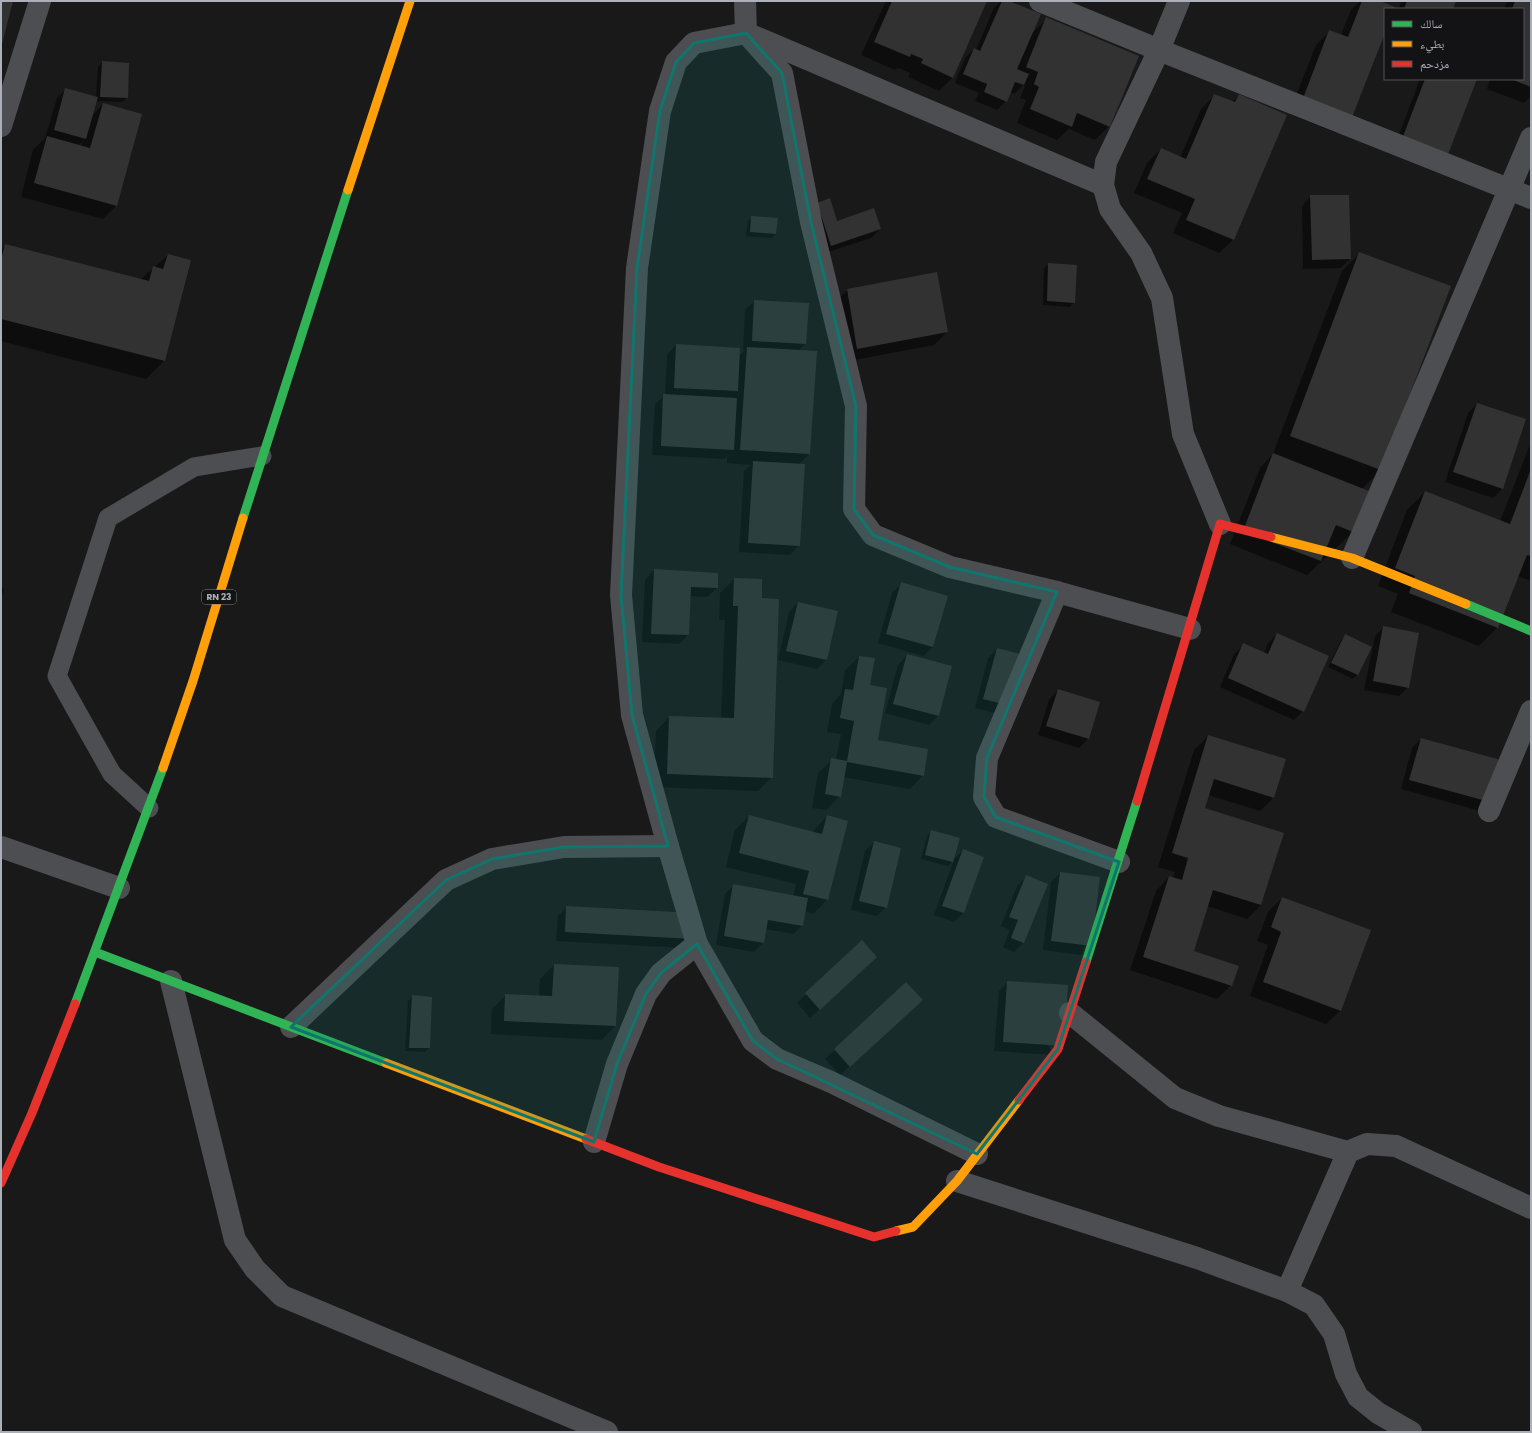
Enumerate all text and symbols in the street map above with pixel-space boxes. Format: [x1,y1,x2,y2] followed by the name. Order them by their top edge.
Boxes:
[1384,8,1524,80] legend
[1420,15,1442,32] text: سالك
[1420,35,1444,54] text: بطيء
[1420,55,1449,72] text: مزدحم
[202,590,236,604] road number: RN 23

